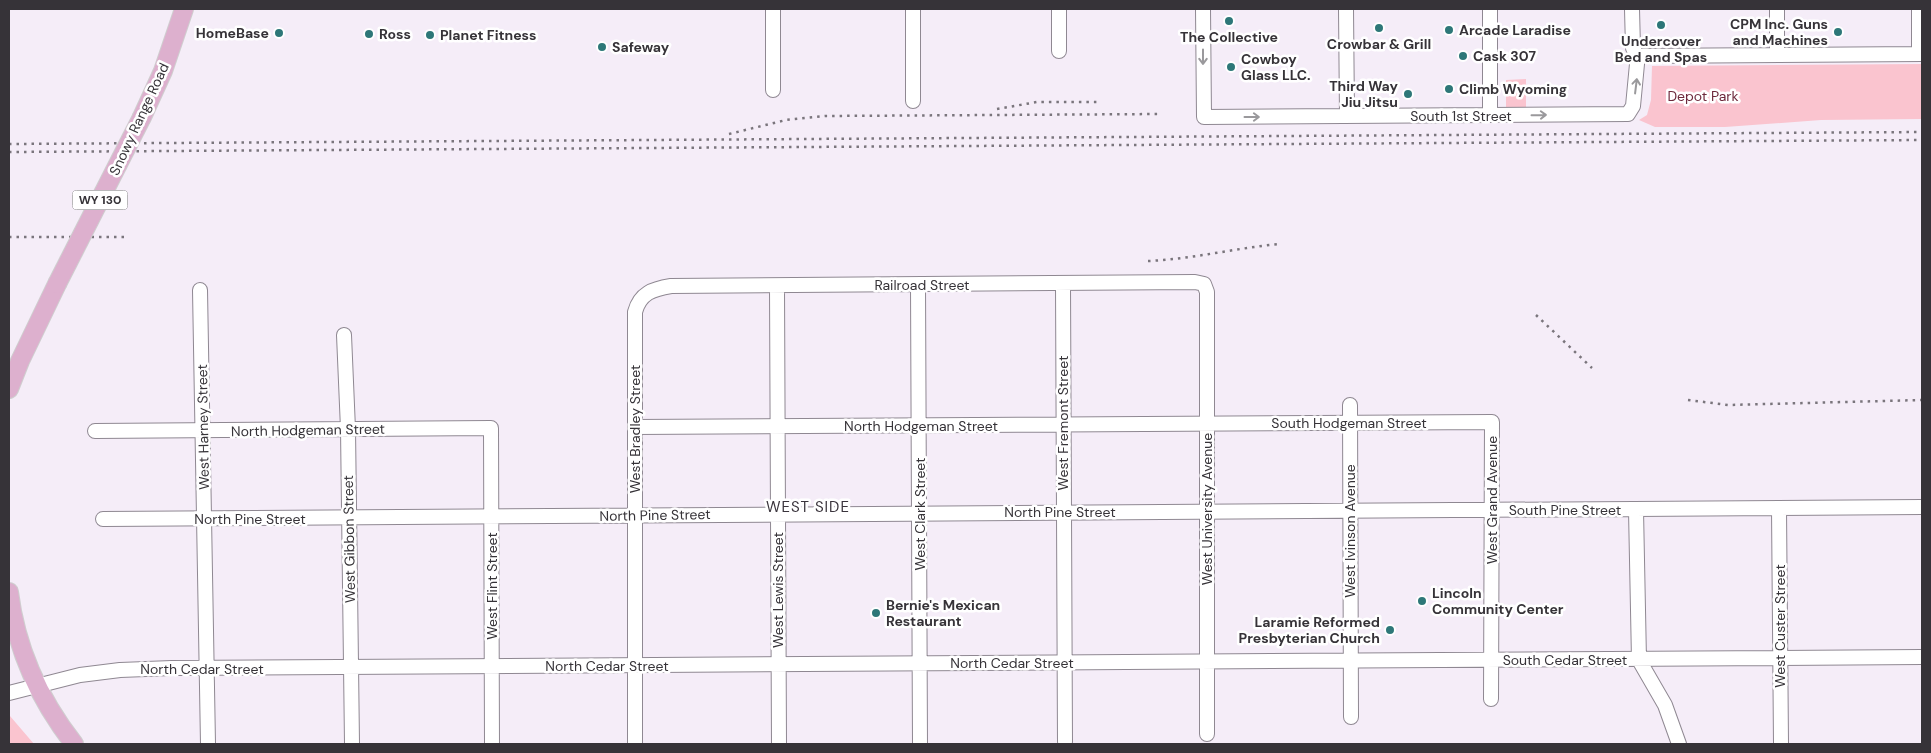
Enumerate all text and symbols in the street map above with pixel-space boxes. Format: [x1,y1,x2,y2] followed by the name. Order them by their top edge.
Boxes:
[1223,15,1235,27] marker: The Collective
[1730,15,1828,49] place label: CPM Inc. Guns and Machines
[1655,19,1667,31] marker: Undercover Bed and Spas
[1459,21,1571,39] place label: Arcade Laradise
[1373,22,1385,34] marker: Crowbar & Grill
[196,24,269,42] place label: HomeBase
[1443,24,1455,36] marker: Arcade Laradise
[379,25,411,43] place label: Ross
[440,26,537,44] place label: Planet Fitness
[1832,26,1844,38] marker: CPM Inc. Guns and Machines
[273,27,285,39] marker: HomeBase
[363,28,375,40] marker: Ross
[1180,28,1278,46] place label: The Collective
[424,29,436,41] marker: Planet Fitness
[1615,32,1707,66] place label: Undercover Bed and Spas
[1327,35,1431,53] place label: Crowbar & Grill
[612,38,670,56] place label: Safeway
[596,41,608,53] marker: Safeway
[1473,47,1537,65] place label: Cask 307
[1198,49,1208,65] one-way arrow
[1241,50,1311,84] place label: Cowboy Glass LLC.
[1457,50,1469,62] marker: Cask 307
[105,60,173,178] street label: Snowy Range Road
[1225,61,1237,73] marker: Cowboy Glass LLC.
[1329,77,1399,111] place label: Third Way Jiu Jitsu
[1631,78,1641,94] one-way arrow
[1459,80,1567,98] place label: Climb Wyoming
[1443,83,1455,95] marker: Climb Wyoming
[1667,87,1739,105] park label: Depot Park
[1402,88,1414,100] marker: Third Way Jiu Jitsu
[1410,107,1512,125] street label: South 1st Street
[1530,110,1547,120] one-way arrow
[1244,112,1260,122] one-way arrow
[72,190,128,210] road number: WY 130
[874,276,970,294] street label: Railroad Street
[1054,356,1072,490] street label: West Fremont Street
[193,364,213,490] street label: West Harney Street
[626,365,644,493] street label: West Bradley Street
[1271,414,1427,432] street label: South Hodgeman Street
[844,417,998,435] street label: North Hodgeman Street
[231,420,385,440] street label: North Hodgeman Street
[1198,433,1216,585] street label: West University Avenue
[1483,436,1501,564] street label: West Grand Avenue
[911,457,929,571] street label: West Clark Street
[1341,464,1359,598] street label: West Ivinson Avenue
[339,475,359,603] street label: West Gibbon Street
[766,497,850,517] district label: WEST SIDE
[1509,501,1621,519] street label: South Pine Street
[1004,503,1116,521] street label: North Pine Street
[599,505,711,525] street label: North Pine Street
[194,510,306,528] street label: North Pine Street
[483,532,501,640] street label: West Flint Street
[769,532,787,648] street label: West Lewis Street
[1771,564,1789,688] street label: West Custer Street
[1432,584,1564,618] place label: Lincoln Community Center
[1416,595,1428,607] marker: Lincoln Community Center
[886,596,1000,630] place label: Bernie's Mexican Restaurant
[870,607,882,619] marker: Bernie's Mexican Restaurant
[1239,613,1380,647] place label: Laramie Reformed Presbyterian Church
[1384,624,1396,636] marker: Laramie Reformed Presbyterian Church
[1503,651,1627,669] street label: South Cedar Street
[950,654,1074,672] street label: North Cedar Street
[545,657,669,675] street label: North Cedar Street
[140,660,264,678] street label: North Cedar Street

